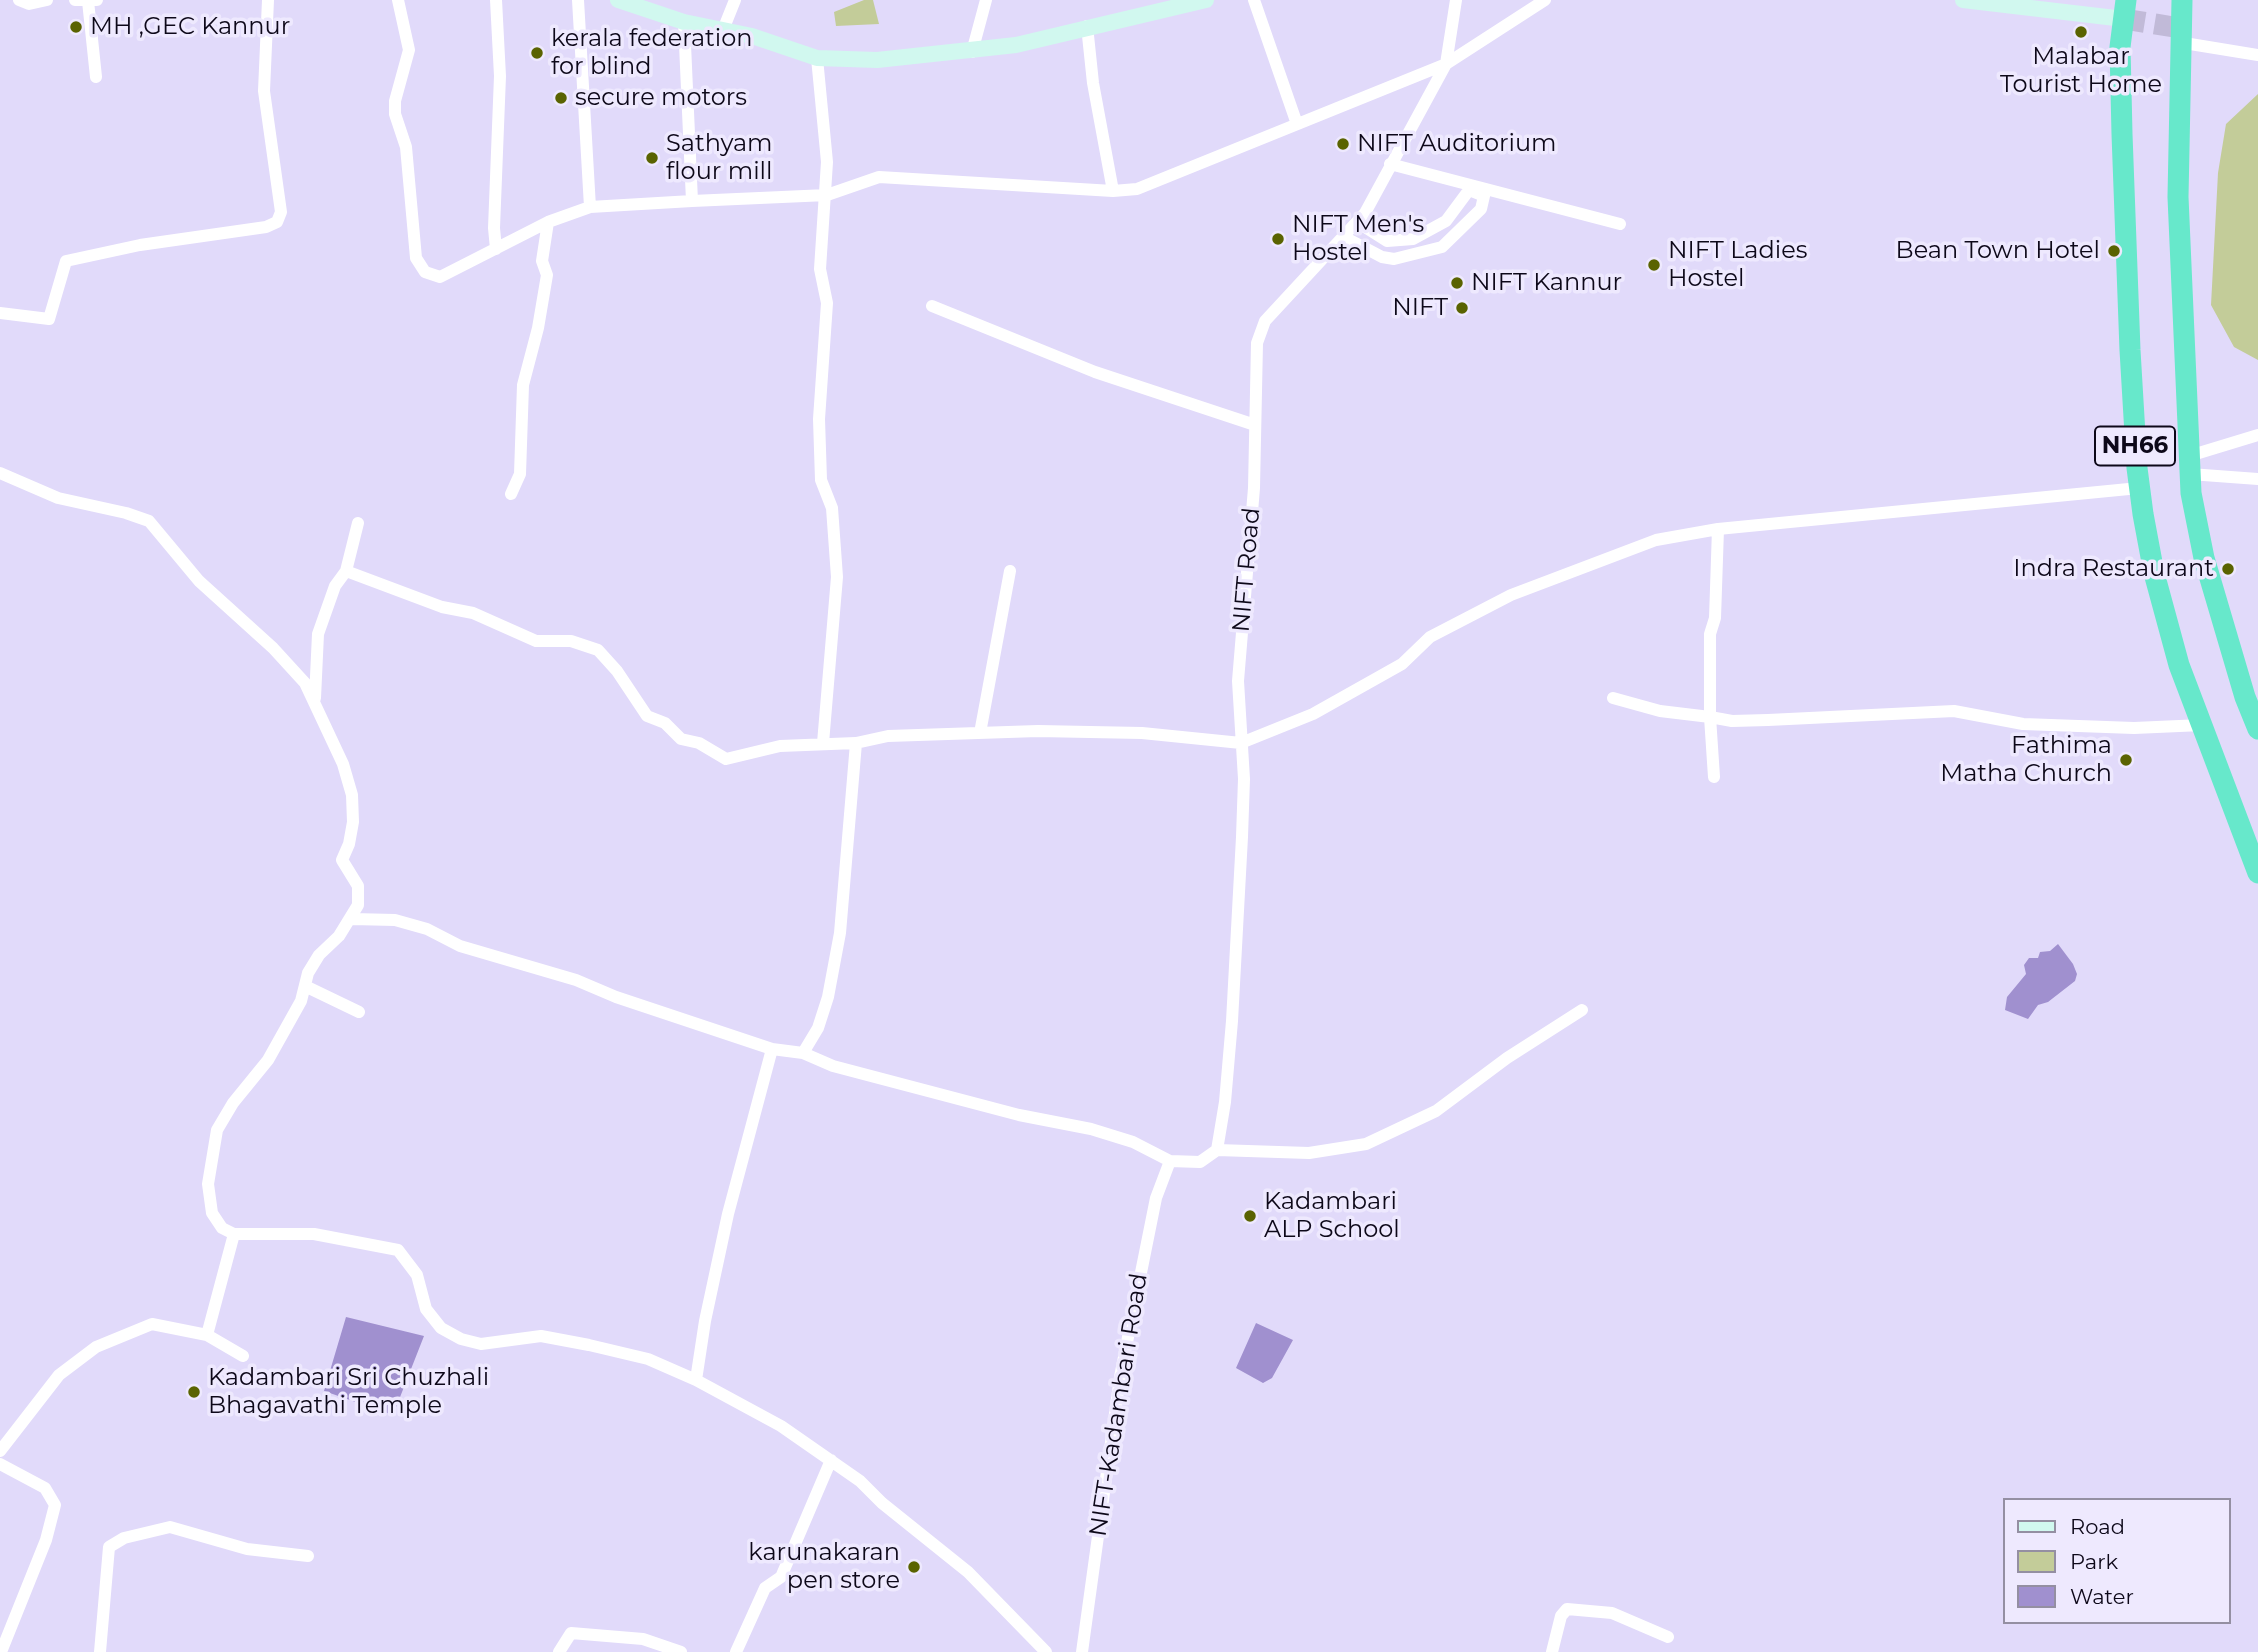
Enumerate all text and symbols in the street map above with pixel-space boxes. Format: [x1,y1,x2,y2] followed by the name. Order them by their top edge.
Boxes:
[90,13,290,41] place label: MH ,GEC Kannur
[68,19,84,35] marker: MH ,GEC Kannur
[2073,24,2089,40] marker: Malabar Tourist Home
[551,25,753,81] place label: kerala federation for blind
[2000,43,2162,99] place label: Malabar Tourist Home
[529,45,545,61] marker: kerala federation for blind
[575,84,747,112] place label: secure motors
[553,90,569,106] marker: secure motors
[666,130,773,186] place label: Sathyam flour mill
[1357,130,1557,158] place label: NIFT Auditorium
[1335,136,1351,152] marker: NIFT Auditorium
[644,150,660,166] marker: Sathyam flour mill
[1292,211,1424,267] place label: NIFT Men's Hostel
[1270,231,1286,247] marker: NIFT Men's Hostel
[1668,237,1807,293] place label: NIFT Ladies Hostel
[1896,237,2100,265] place label: Bean Town Hotel
[2106,243,2122,259] marker: Bean Town Hotel
[1646,257,1662,273] marker: NIFT Ladies Hostel
[1471,269,1622,297] place label: NIFT Kannur
[1449,275,1465,291] marker: NIFT Kannur
[1392,294,1448,322] place label: NIFT
[1454,300,1470,316] marker: NIFT
[2095,426,2175,466] road number: NH66
[1227,507,1267,633] street label: NIFT Road
[2013,555,2214,583] place label: Indra Restaurant
[2220,561,2236,577] marker: Indra Restaurant
[1940,732,2112,788] place label: Fathima Matha Church
[2118,752,2134,768] marker: Fathima Matha Church
[1264,1188,1400,1244] place label: Kadambari ALP School
[1242,1208,1258,1224] marker: Kadambari ALP School
[1084,1271,1154,1539] street label: NIFT-Kadambari Road
[208,1364,489,1420] place label: Kadambari Sri Chuzhali Bhagavathi Temple
[186,1384,202,1400] marker: Kadambari Sri Chuzhali Bhagavathi Temple
[2002,1498,2230,1624] legend
[2070,1514,2125,1539] text: Road
[748,1539,900,1595] place label: karunakaran pen store
[2070,1549,2118,1574] text: Park
[906,1559,922,1575] marker: karunakaran pen store
[2070,1584,2134,1609] text: Water

